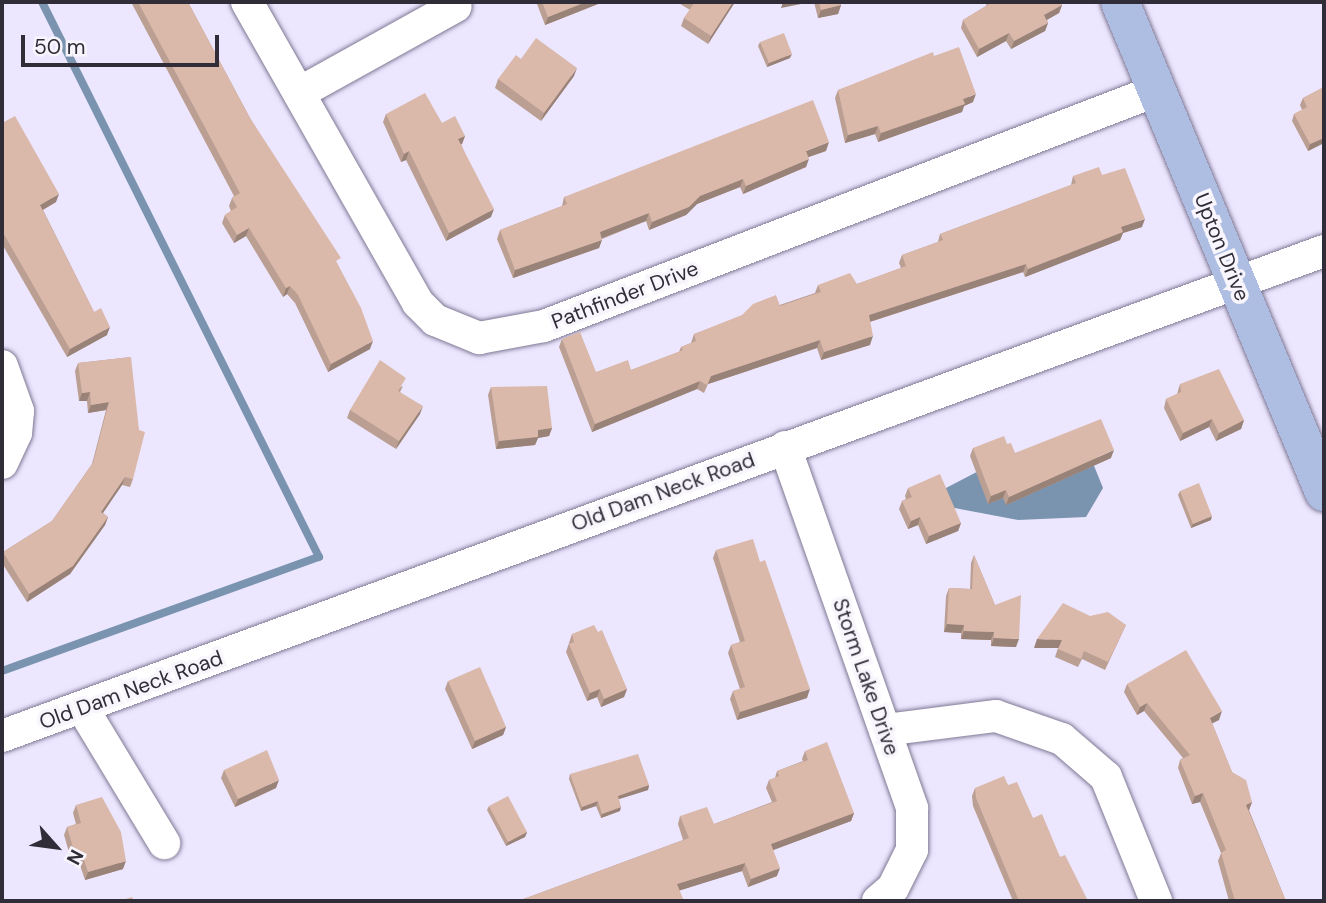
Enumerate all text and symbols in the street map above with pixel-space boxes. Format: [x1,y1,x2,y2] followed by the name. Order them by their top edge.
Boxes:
[24,21,222,65] scale bar
[34,33,85,61] text: 50 m
[1189,189,1255,305] street label: Upton Drive
[548,255,702,335] street label: Pathfinder Drive
[568,447,758,537] street label: Old Dam Neck Road
[827,595,905,759] street label: Storm Lake Drive
[36,645,226,735] street label: Old Dam Neck Road
[21,812,91,882] north arrow
[61,845,89,869] text: N

